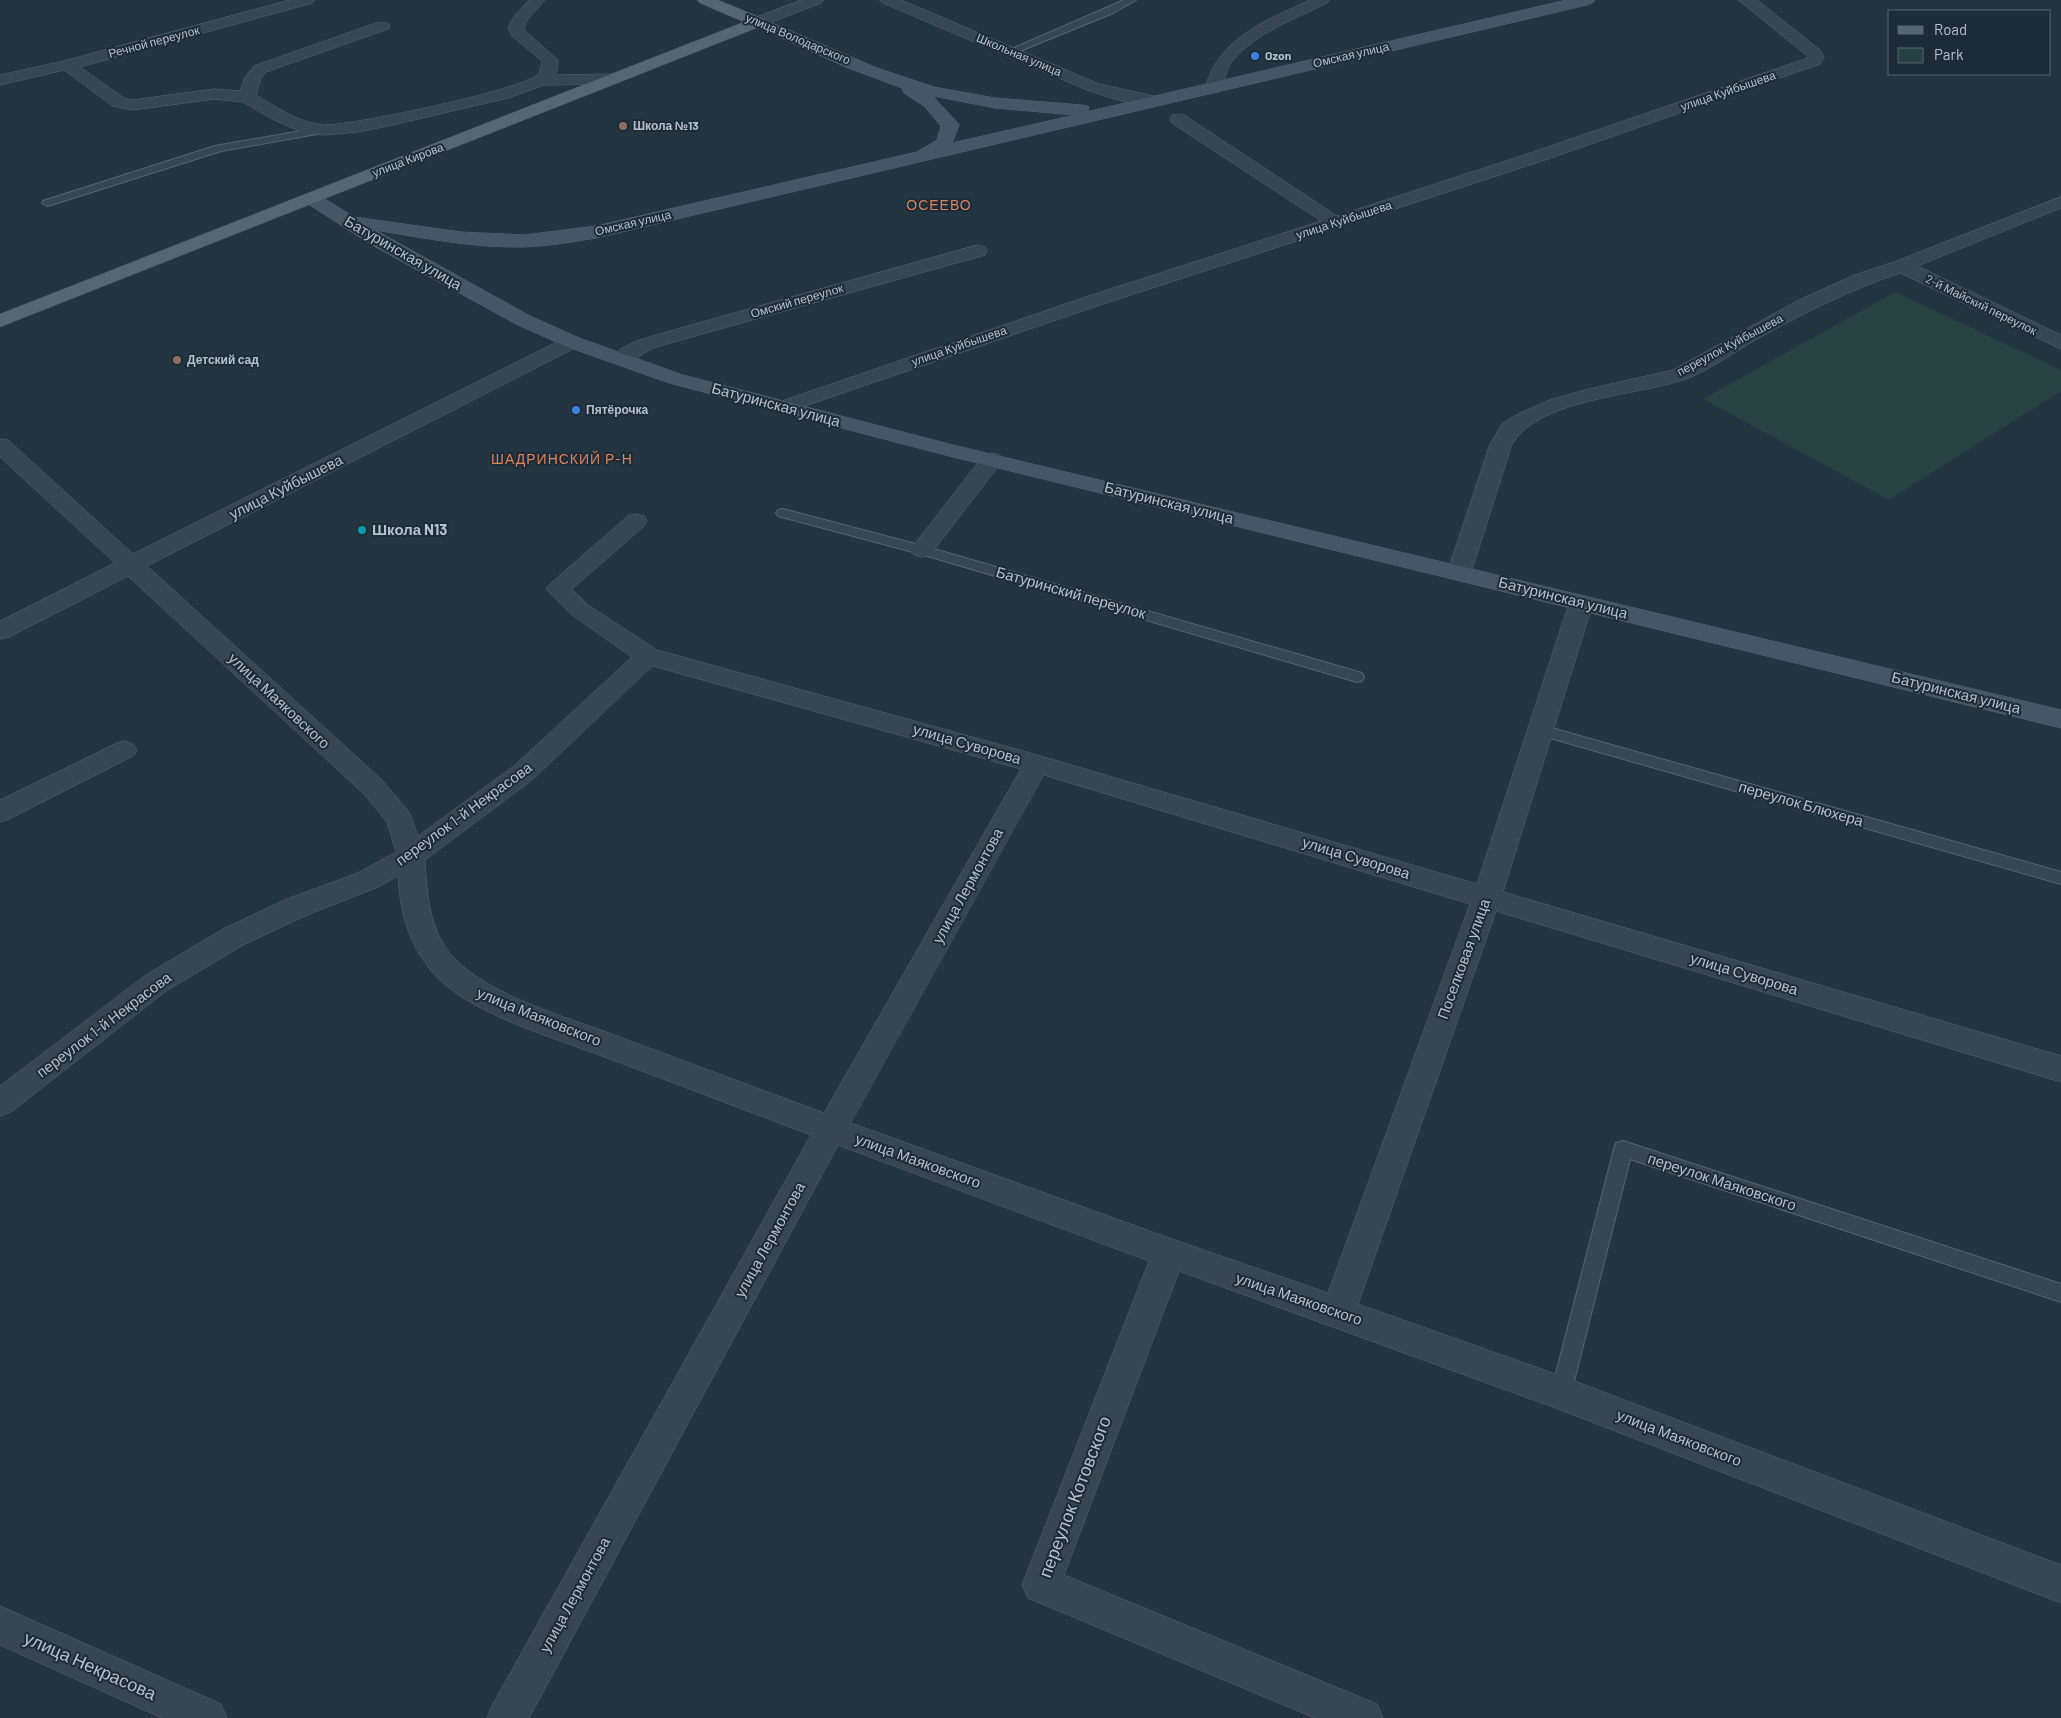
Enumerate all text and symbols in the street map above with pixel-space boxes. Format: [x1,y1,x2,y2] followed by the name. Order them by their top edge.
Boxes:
[743,10,853,68] street label: улица Володарского
[1888,10,2051,75] legend
[1934,20,1967,38] text: Road
[107,22,202,61] street label: Речной переулок
[974,30,1064,79] street label: Школьная улица
[1311,38,1391,71] street label: Омская улица
[1934,45,1964,63] text: Park
[1265,48,1291,62] place label: Ozon
[1249,50,1261,62] marker: Ozon
[1678,67,1778,114] street label: улица Куйбышева
[633,118,699,132] place label: Школа №13
[617,120,629,132] marker: Школа №13
[370,139,446,180] street label: улица Кирова
[906,196,972,213] district label: ОСЕЕВО
[1294,197,1394,242] street label: улица Куйбышева
[593,206,673,239] street label: Омская улица
[342,211,466,293] street label: Батуринская улица
[1923,271,2040,338] street label: 2-й Майский переулок
[749,280,846,321] street label: Омский переулок
[1674,310,1786,379] street label: переулок Куйбышева
[909,322,1009,369] street label: улица Куйбышева
[187,352,259,367] place label: Детский сад
[171,354,183,366] marker: Детский сад
[710,378,843,430] street label: Батуринская улица
[586,402,649,417] place label: Пятёрочка
[570,404,582,416] marker: Пятёрочка
[226,449,346,522] street label: улица Куйбышева
[491,450,633,467] district label: ШАДРИНСКИЙ Р-Н
[1103,477,1236,527] street label: Батуринская улица
[372,520,447,538] place label: Школа N13
[356,524,368,536] marker: Школа N13
[994,562,1149,622] street label: Батуринский переулок
[1497,572,1630,622] street label: Батуринская улица
[225,649,334,752] street label: улица Маяковского
[1890,667,2023,717] street label: Батуринская улица
[911,719,1024,767] street label: улица Суворова
[392,757,536,869] street label: переулок 1-й Некрасова
[1737,777,1866,830] street label: переулок Блюхера
[928,824,1007,946] street label: улица Лермонтова
[1300,832,1413,882] street label: улица Суворова
[1433,895,1493,1021] street label: Поселковая улица
[1688,948,1801,998] street label: улица Суворова
[32,967,175,1081] street label: переулок 1-й Некрасова
[475,983,604,1049] street label: улица Маяковского
[853,1129,984,1191] street label: улица Маяковского
[1646,1149,1799,1214] street label: переулок Маяковского
[730,1178,809,1300] street label: улица Лермонтова
[1234,1268,1365,1328] street label: улица Маяковского
[1614,1405,1744,1469] street label: улица Маяковского
[1033,1413,1115,1580] street label: переулок Котовского
[535,1533,614,1655] street label: улица Лермонтова
[21,1626,161,1705] street label: улица Некрасова

